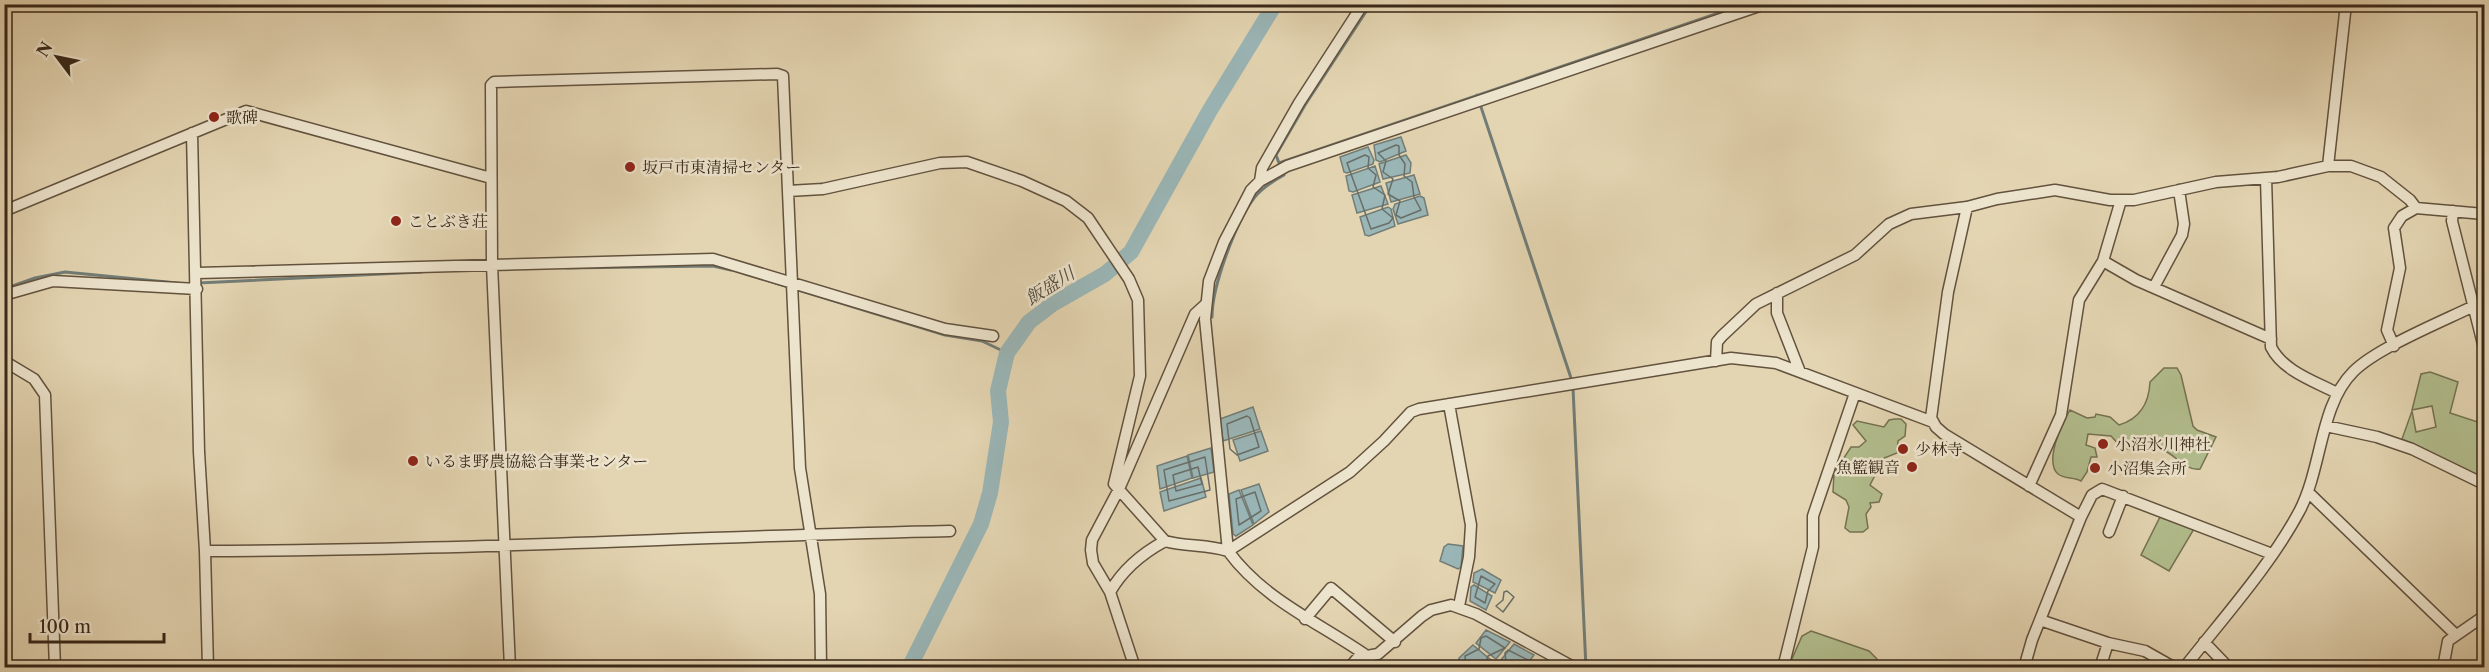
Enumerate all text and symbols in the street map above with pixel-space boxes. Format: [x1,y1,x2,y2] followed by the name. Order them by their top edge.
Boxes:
[27,27,87,87] north arrow
[32,38,56,60] text: N
[226,107,258,127] place label: 歌碑
[207,110,221,124] marker: 歌碑
[642,157,801,177] place label: 坂戸市東清掃センター
[623,160,637,174] marker: 坂戸市東清掃センター
[408,211,488,231] place label: ことぶき荘
[389,214,403,228] marker: ことぶき荘
[1021,261,1080,310] water label: 飯盛川
[2115,434,2211,454] place label: 小沼氷川神社
[2096,437,2110,451] marker: 小沼氷川神社
[1915,439,1963,459] place label: 少林寺
[1896,442,1910,456] marker: 少林寺
[425,451,648,471] place label: いるま野農協総合事業センター
[406,454,420,468] marker: いるま野農協総合事業センター
[1836,457,1900,477] place label: 魚籃観音
[2107,458,2187,478] place label: 小沼集会所
[1905,460,1919,474] marker: 魚籃観音
[2088,461,2102,475] marker: 小沼集会所
[30,606,164,644] scale bar
[39,616,91,638] text: 100 m

